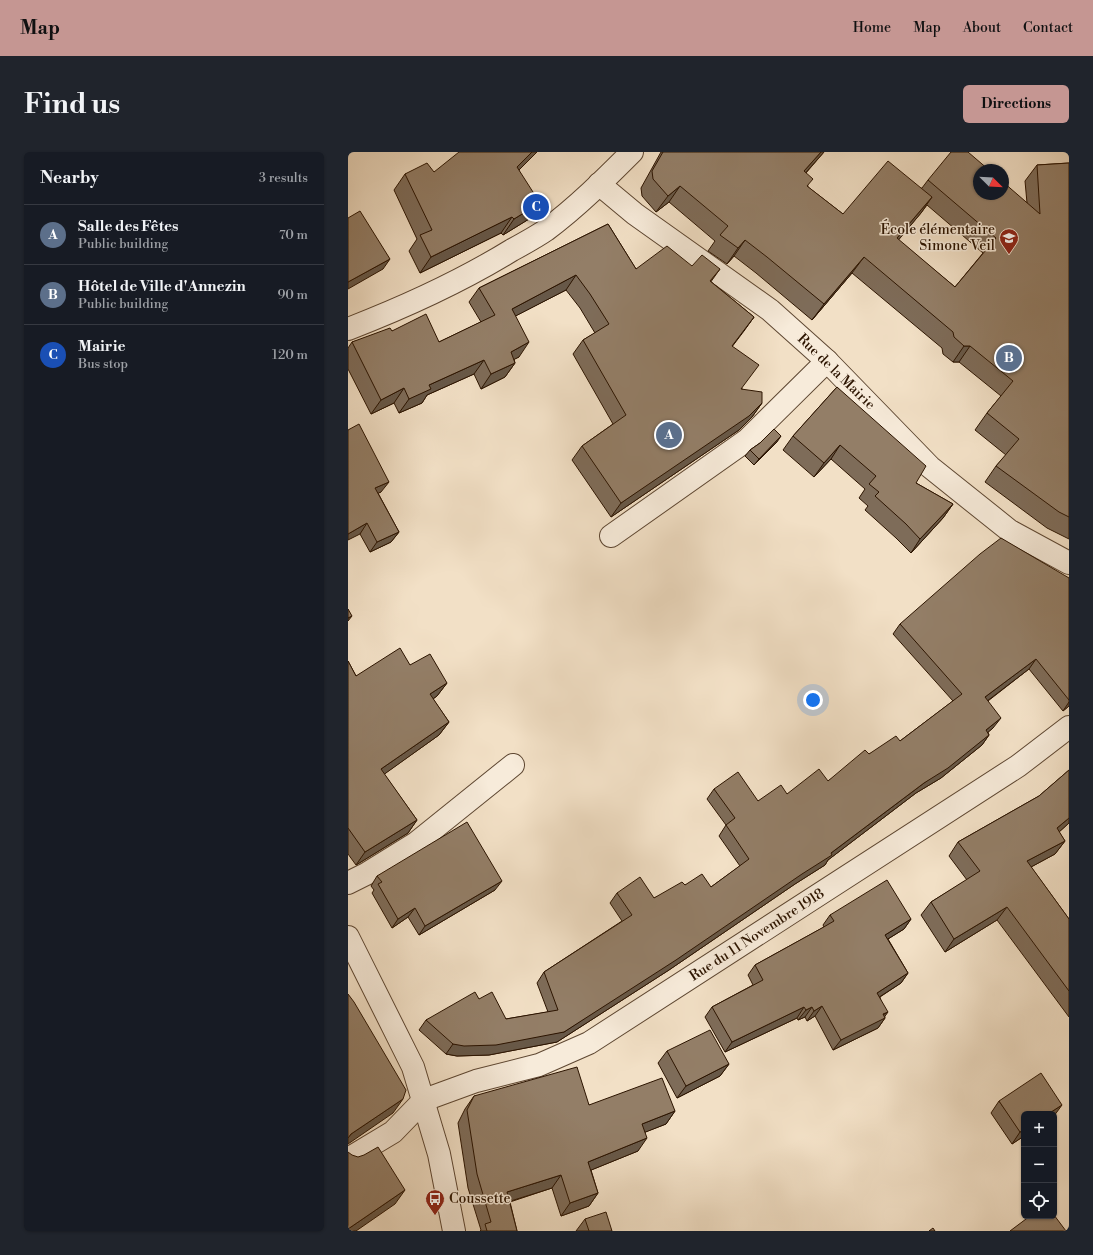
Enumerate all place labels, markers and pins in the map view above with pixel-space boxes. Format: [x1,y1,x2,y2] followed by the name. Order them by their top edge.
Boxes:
[523,192,549,222] pin: C
[880,219,995,255] place label: École élémentaire Simone Veil
[998,227,1020,255] school or university icon: École élémentaire Simone Veil
[996,343,1022,373] pin: B
[656,420,682,450] pin: A
[424,1188,446,1216] bus stop icon: Coussette
[449,1190,511,1208] place label: Coussette

